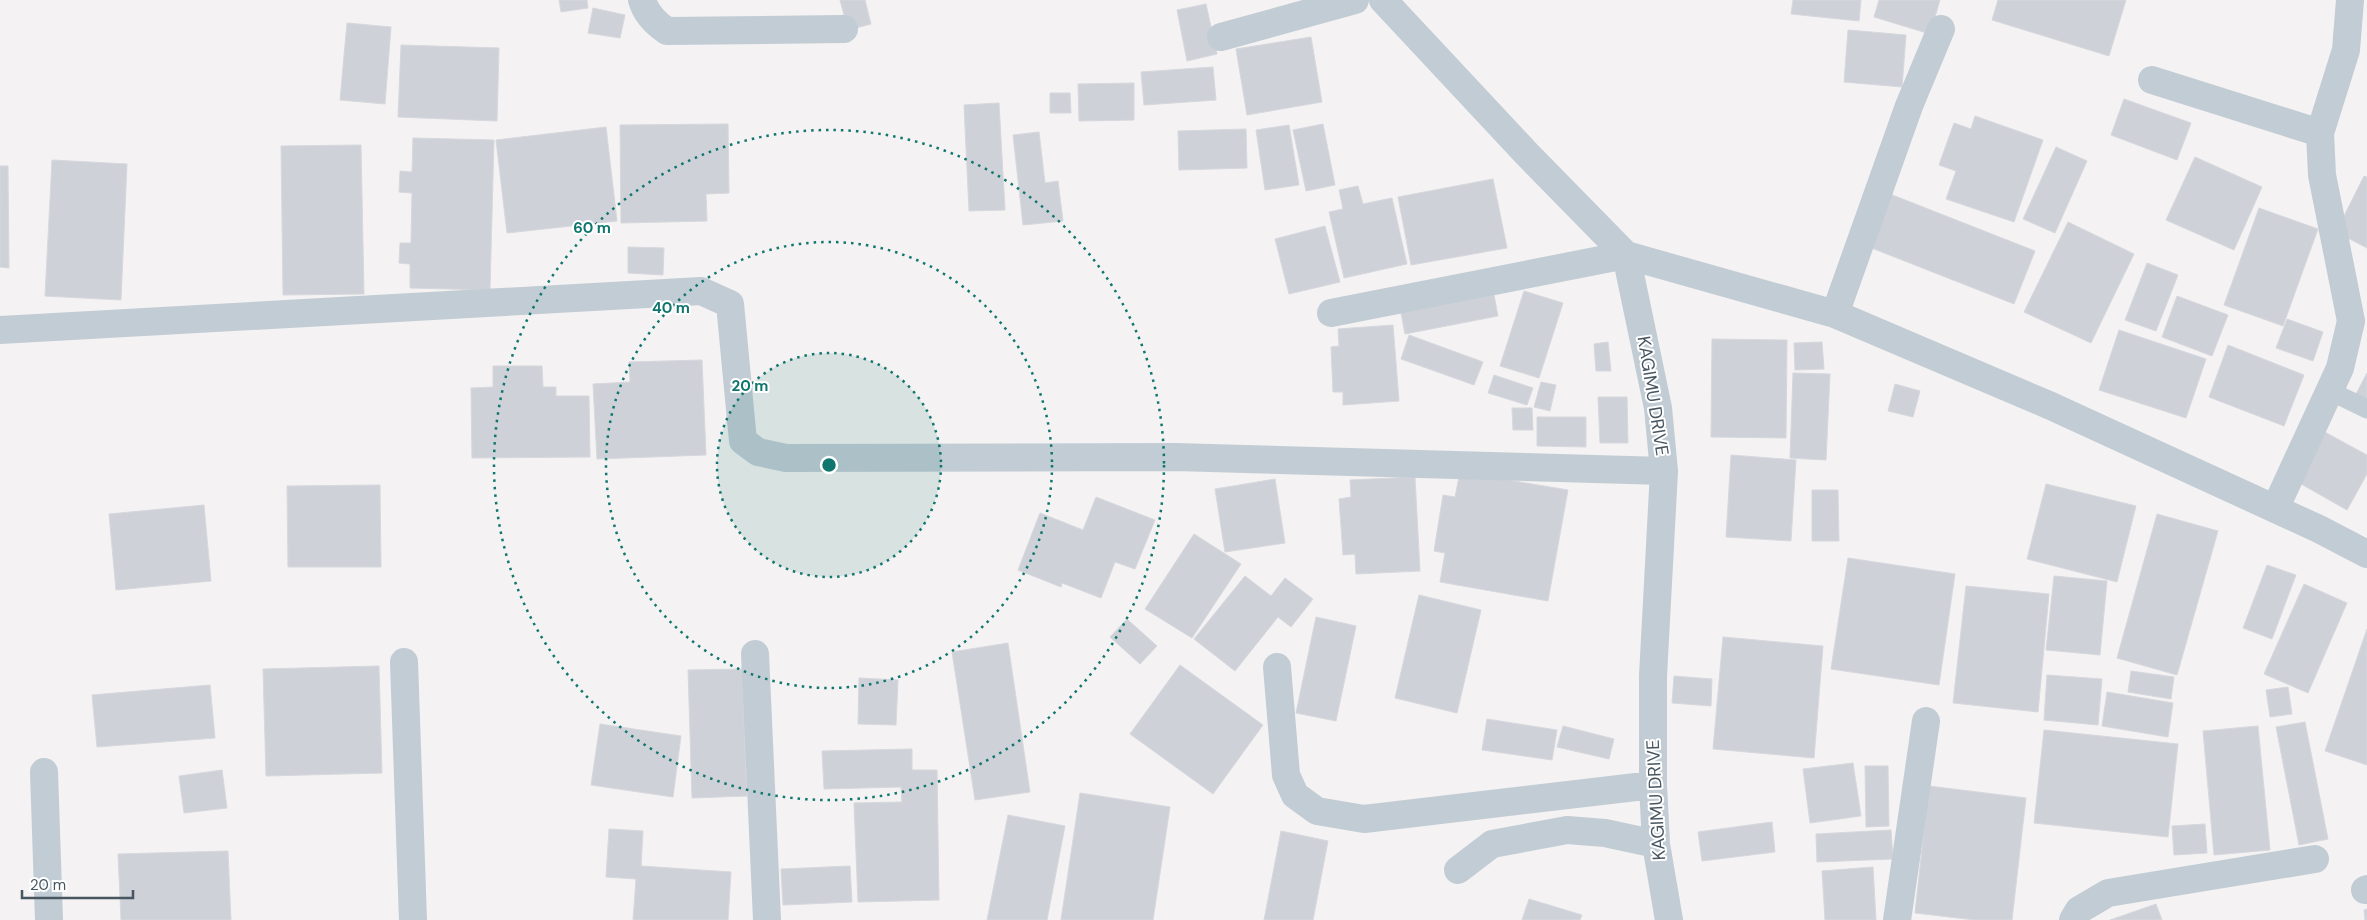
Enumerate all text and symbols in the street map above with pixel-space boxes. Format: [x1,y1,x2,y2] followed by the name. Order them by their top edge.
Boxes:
[573,218,611,238] text: 60 m
[652,298,690,318] text: 40 m
[1632,334,1674,458] street label: KAGIMU DRIVE
[732,376,768,396] text: 20 m
[820,456,838,474] centre of rings
[1641,739,1671,861] street label: KAGIMU DRIVE
[22,868,134,900] scale bar
[30,875,66,895] text: 20 m

